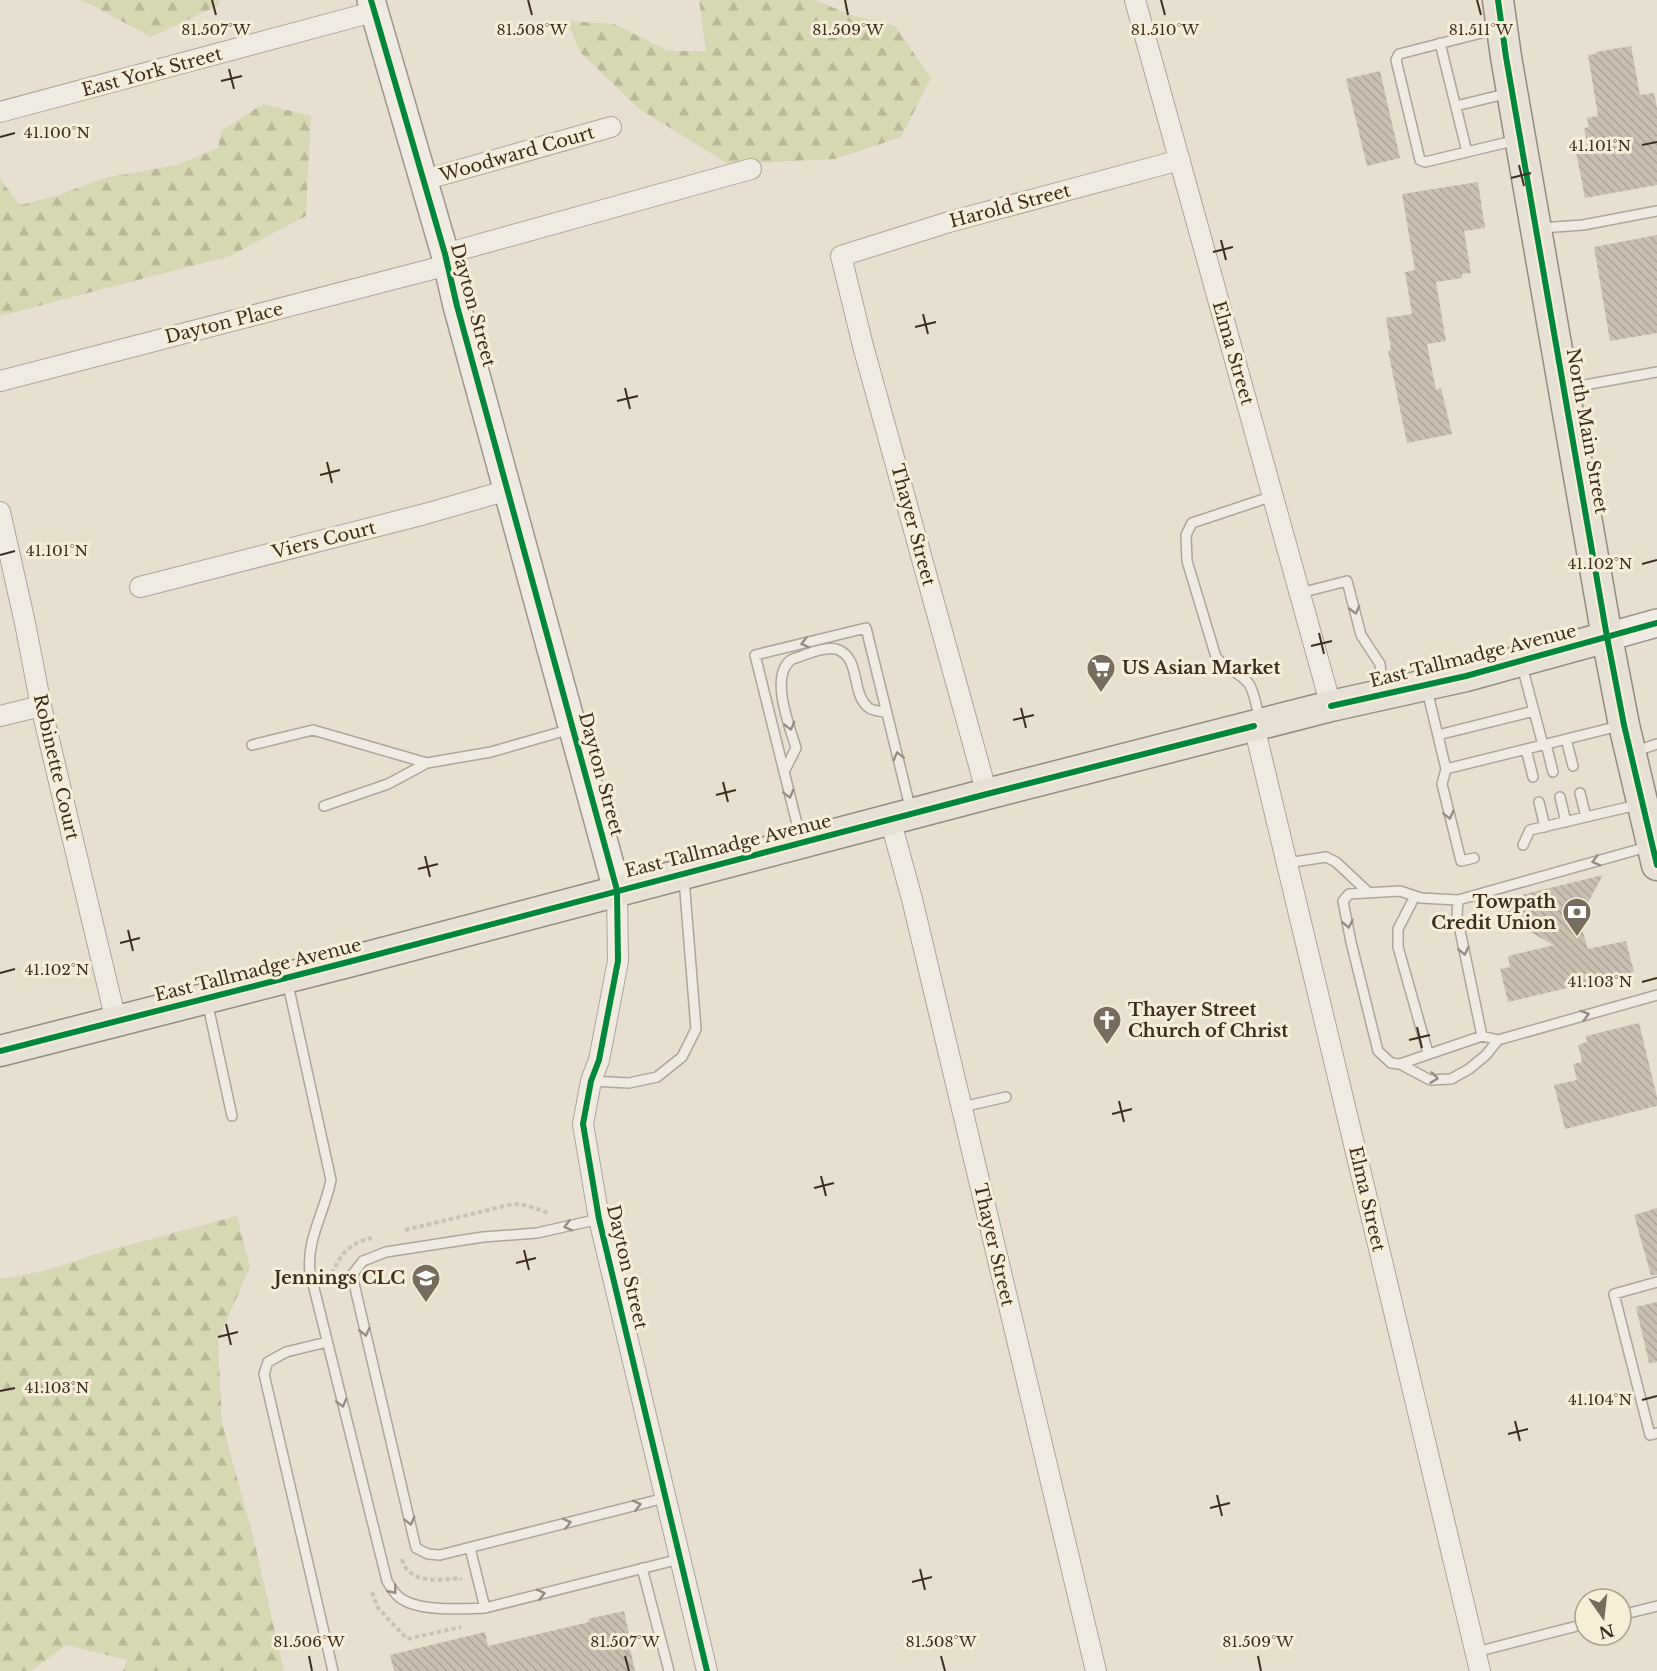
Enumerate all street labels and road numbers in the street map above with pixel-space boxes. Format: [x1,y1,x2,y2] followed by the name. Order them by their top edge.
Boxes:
[79,43,225,101] street label: East York Street
[436,121,597,187] street label: Woodward Court
[947,179,1073,233] street label: Harold Street
[446,241,500,369] street label: Dayton Street
[163,298,285,348] street label: Dayton Place
[1208,298,1258,408] street label: Elma Street
[1562,346,1612,516] street label: North Main Street
[886,462,940,589] street label: Thayer Street
[269,516,378,564] street label: Viers Court
[1367,620,1579,692] street label: East Tallmadge Avenue
[29,692,84,842] street label: Robinette Court
[574,710,628,838] street label: Dayton Street
[622,810,834,882] street label: East Tallmadge Avenue
[152,934,364,1006] street label: East Tallmadge Avenue
[1344,1144,1390,1254] street label: Elma Street
[969,1181,1019,1309] street label: Thayer Street
[602,1203,652,1332] street label: Dayton Street

